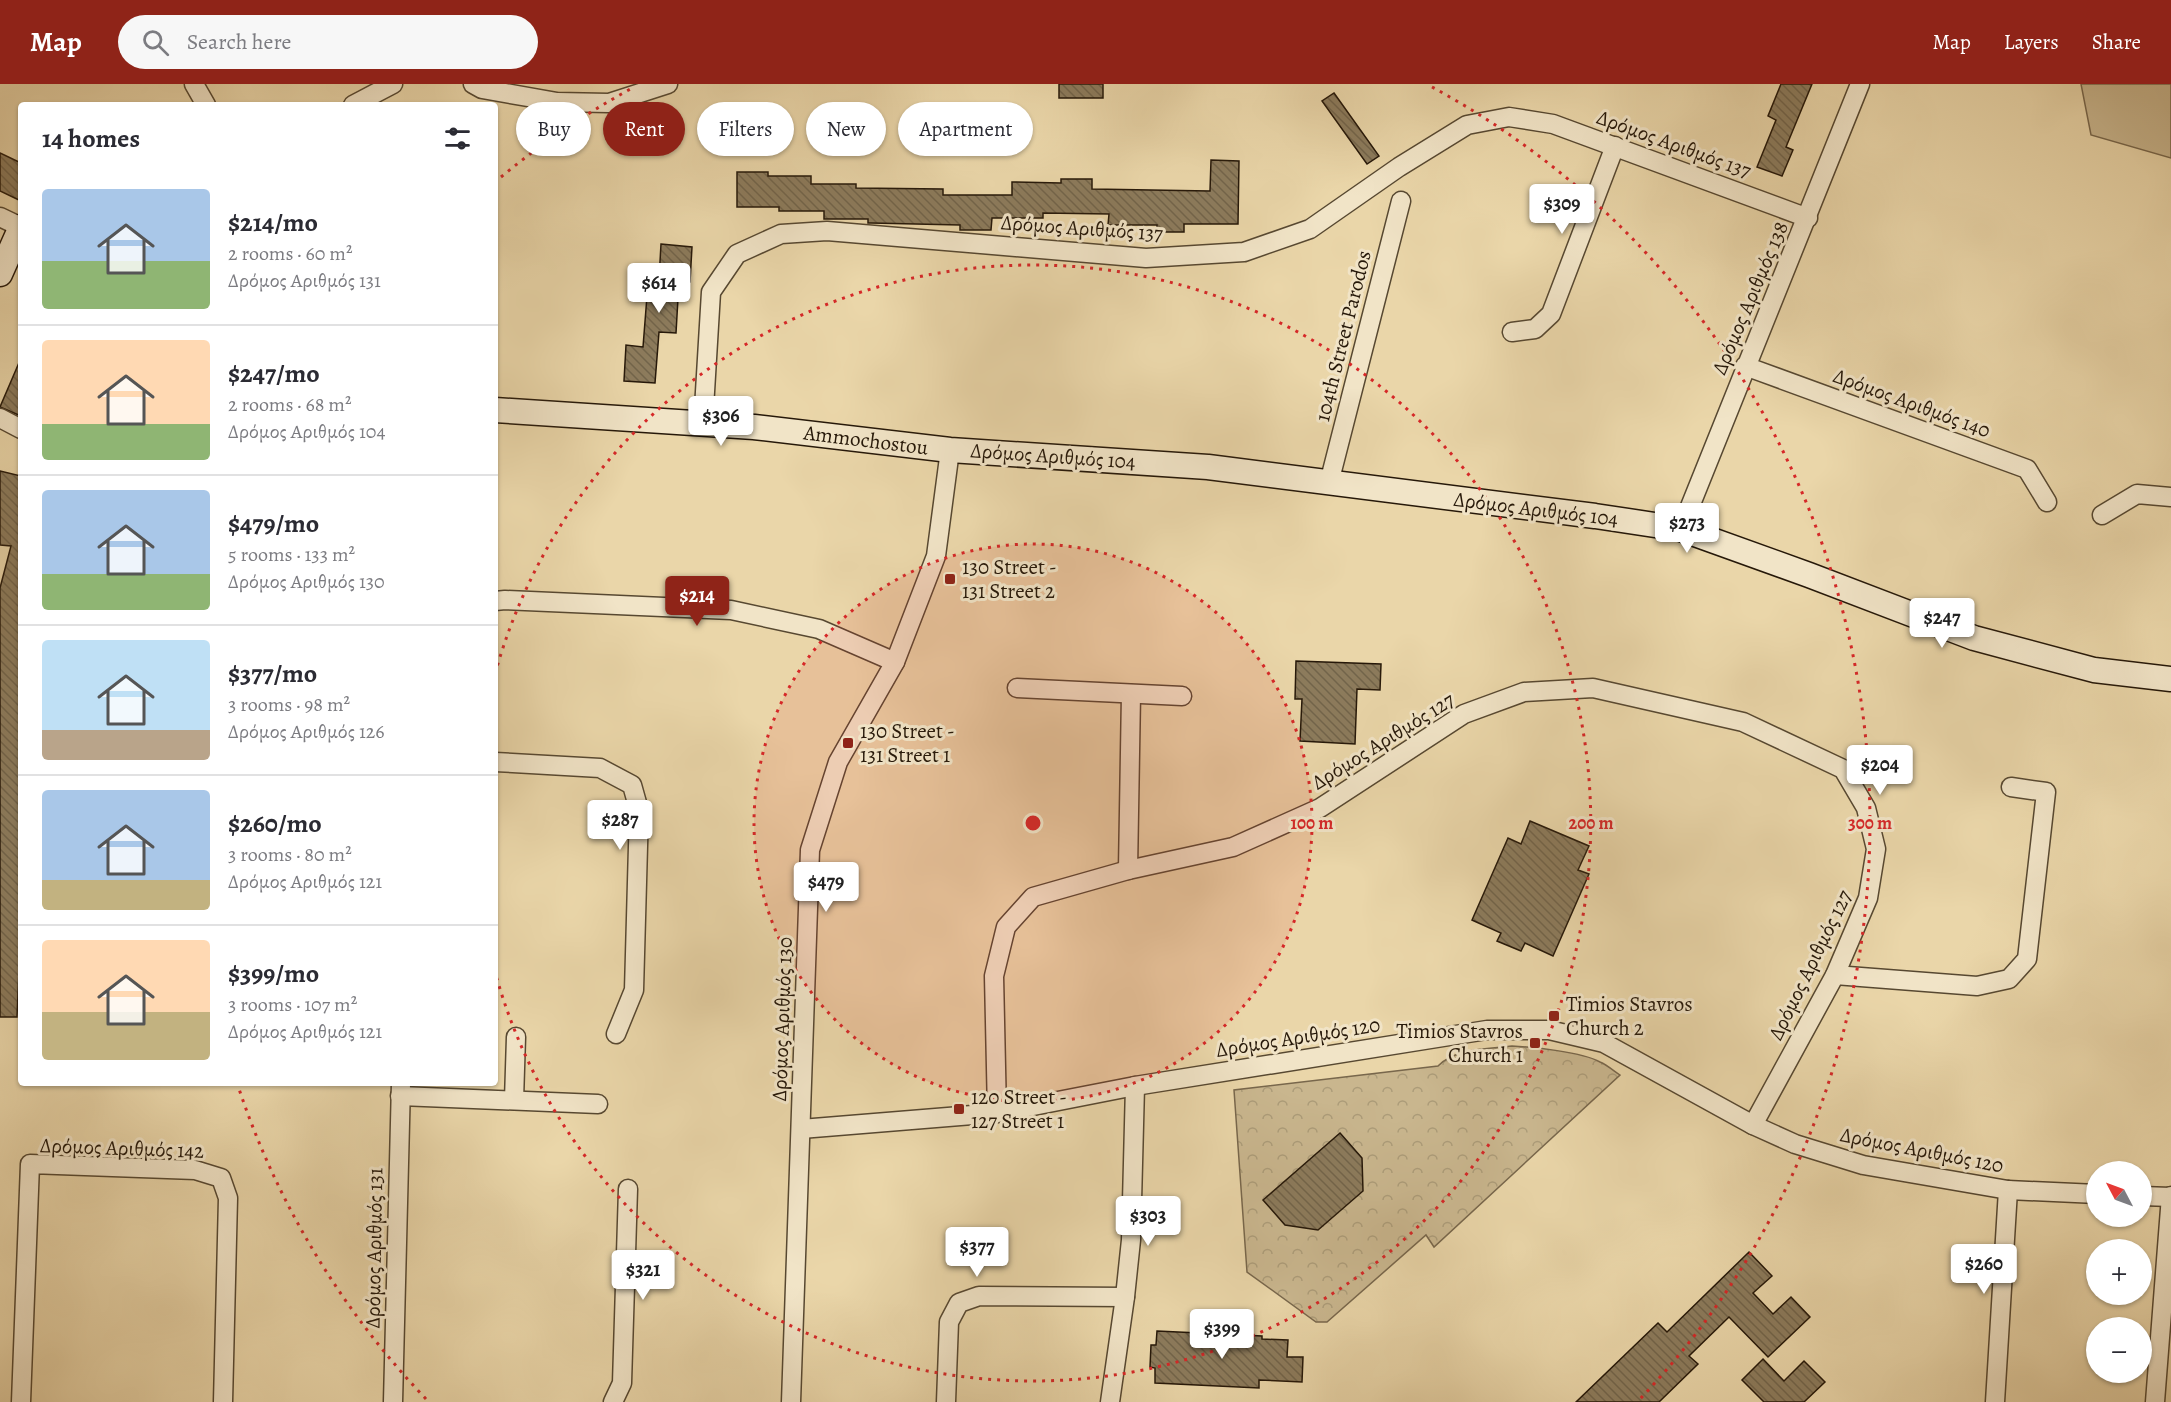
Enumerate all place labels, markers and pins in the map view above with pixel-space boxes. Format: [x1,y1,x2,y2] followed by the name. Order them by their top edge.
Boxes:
[1526,184,1598,235] pin: $309
[623,263,695,314] pin: $614
[685,396,757,447] pin: $306
[1651,503,1723,554] pin: $273
[962,553,1057,605] place label: 130 Street - 131 Street 2
[943,572,957,586] marker: 130 Street - 131 Street 2
[661,576,733,627] pin: $214
[1906,598,1978,649] pin: $247
[860,717,955,769] place label: 130 Street - 131 Street 1
[841,736,855,750] marker: 130 Street - 131 Street 1
[1844,745,1916,796] pin: $204
[584,800,656,851] pin: $287
[1023,813,1043,833] centre of rings
[790,862,862,913] pin: $479
[1566,990,1693,1042] place label: Timios Stavros Church 2
[1547,1009,1561,1023] marker: Timios Stavros Church 2
[1396,1017,1523,1069] place label: Timios Stavros Church 1
[1528,1036,1542,1050] marker: Timios Stavros Church 1
[971,1083,1067,1135] place label: 120 Street - 127 Street 1
[952,1102,966,1116] marker: 120 Street - 127 Street 1
[1112,1196,1184,1247] pin: $303
[941,1227,1013,1278] pin: $377
[1948,1244,2020,1295] pin: $260
[607,1250,679,1301] pin: $321
[1186,1309,1258,1360] pin: $399

